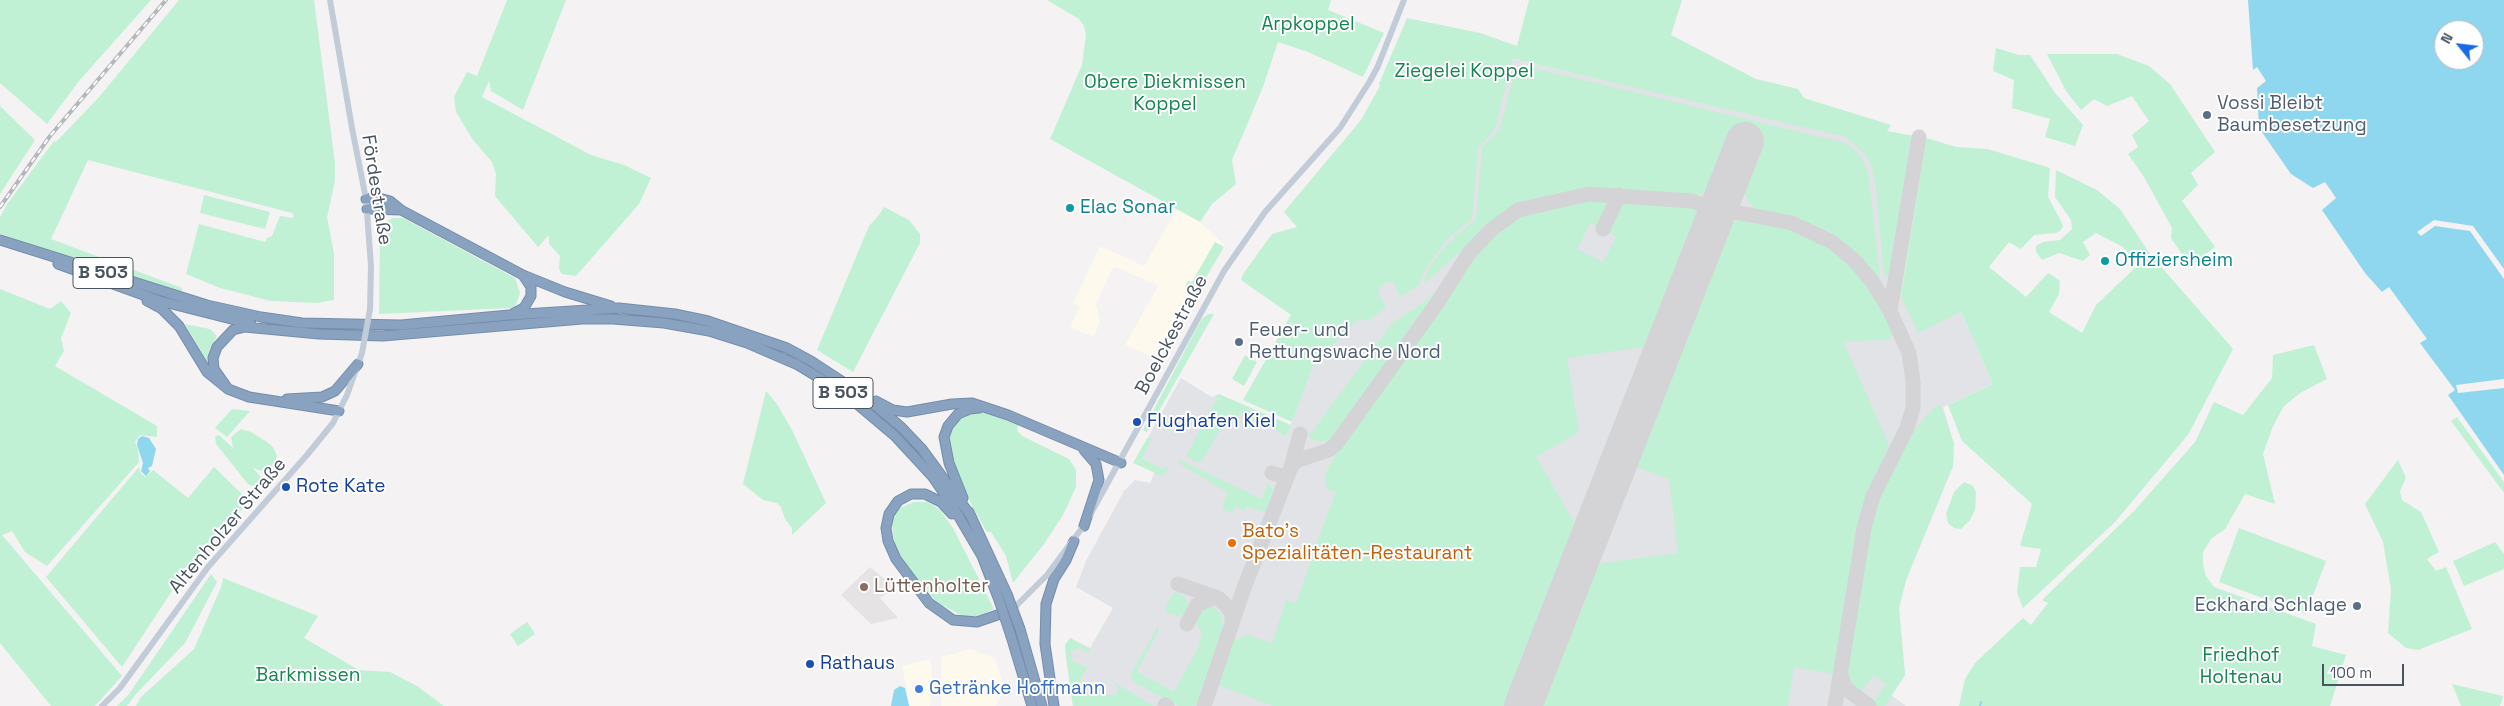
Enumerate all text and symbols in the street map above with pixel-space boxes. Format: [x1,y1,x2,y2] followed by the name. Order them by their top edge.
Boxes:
[1261,14,1355,36] park label: Arpkoppel
[2434,20,2484,70] north arrow
[2437,30,2457,47] text: N
[1394,61,1534,83] park label: Ziegelei Koppel
[1084,72,1246,116] park label: Obere Diekmissen Koppel
[2217,93,2367,137] place label: Vossi Bleibt Baumbesetzung
[2201,109,2213,121] marker: Vossi Bleibt Baumbesetzung
[356,133,396,247] street label: Fördestraße
[1080,197,1175,219] place label: Elac Sonar
[1064,202,1076,214] marker: Elac Sonar
[2115,250,2233,272] place label: Offiziersheim
[2099,255,2111,267] marker: Offiziersheim
[73,258,133,288] road number: B 503
[1131,271,1213,399] street label: Boelckestraße
[1249,320,1441,364] place label: Feuer- und Rettungswache Nord
[1233,336,1245,348] marker: Feuer- und Rettungswache Nord
[813,378,873,408] road number: B 503
[1147,411,1276,433] place label: Flughafen Kiel
[1131,416,1143,428] marker: Flughafen Kiel
[165,454,291,598] street label: Altenholzer Straße
[296,476,385,498] place label: Rote Kate
[280,481,292,493] marker: Rote Kate
[1242,521,1472,565] place label: Bato's Spezialitäten-Restaurant
[1226,537,1238,549] marker: Bato's Spezialitäten-Restaurant
[874,576,989,598] place label: Lüttenholter
[858,581,870,593] marker: Lüttenholter
[2195,595,2347,617] place label: Eckhard Schlage
[2351,600,2363,612] marker: Eckhard Schlage
[2200,645,2282,689] park label: Friedhof Holtenau
[820,653,895,675] place label: Rathaus
[2324,654,2406,686] scale bar
[804,658,816,670] marker: Rathaus
[2330,663,2372,682] text: 100 m
[256,665,360,687] park label: Barkmissen
[929,678,1105,700] place label: Getränke Hoffmann
[913,683,925,695] marker: Getränke Hoffmann

